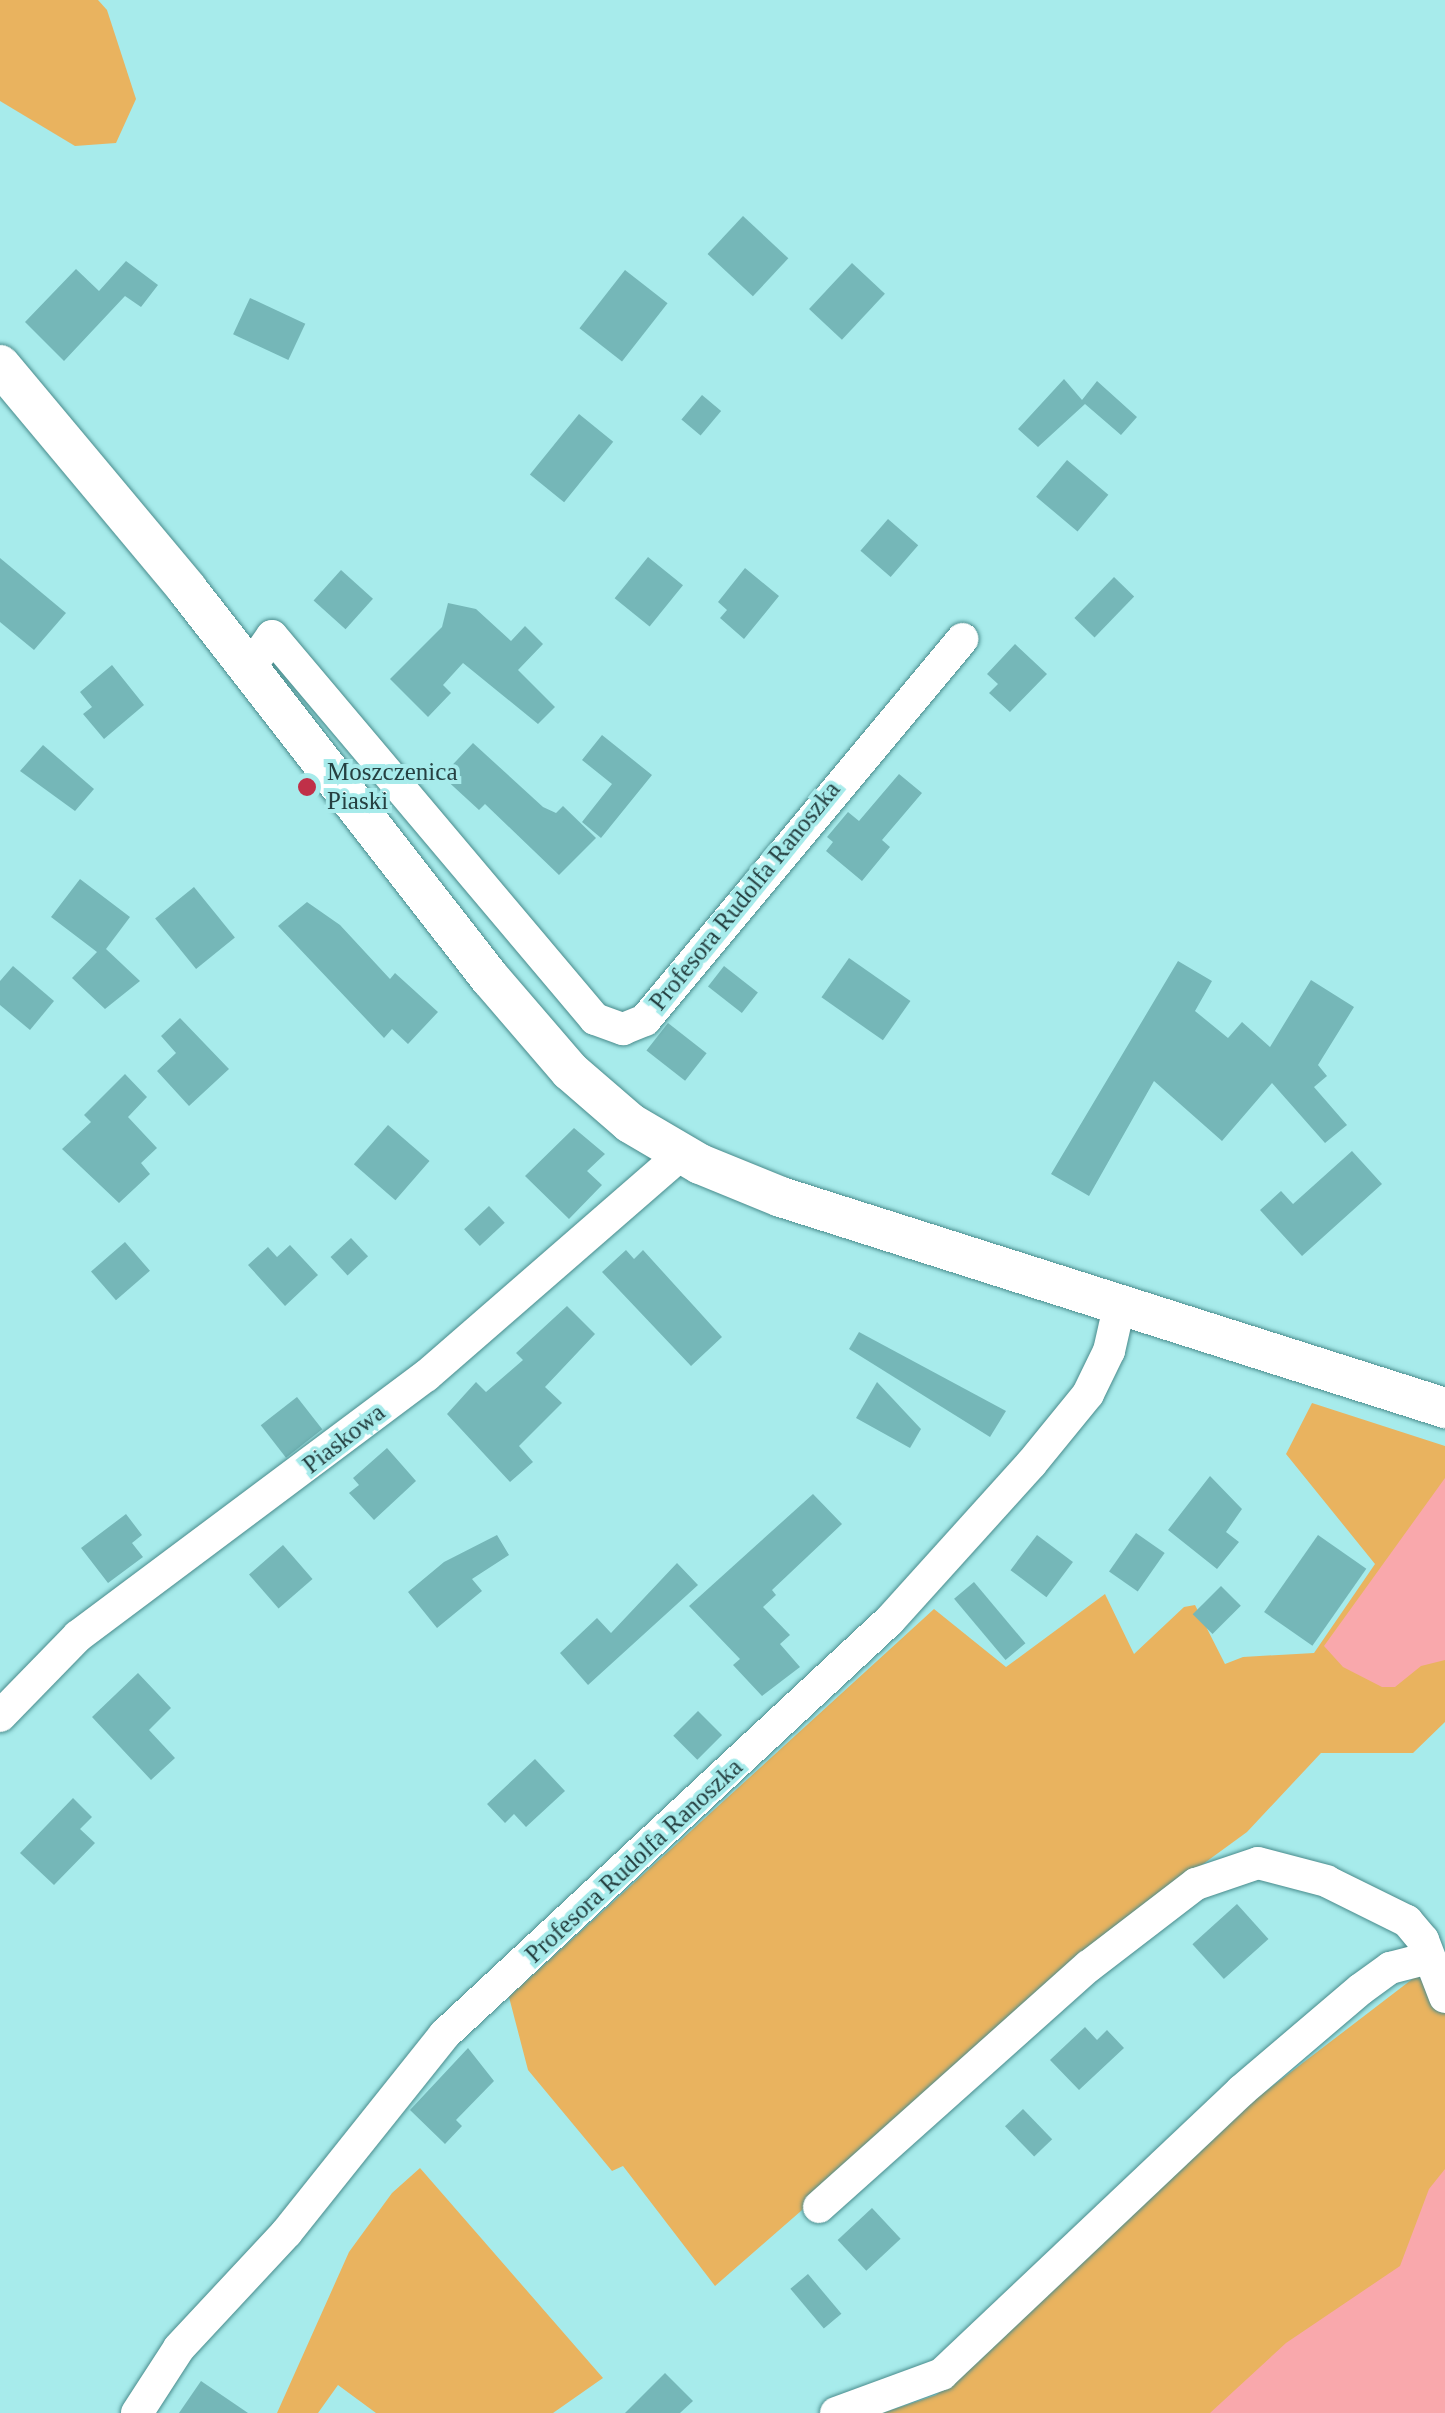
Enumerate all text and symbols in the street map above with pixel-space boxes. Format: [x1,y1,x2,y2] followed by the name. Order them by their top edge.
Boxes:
[327,758,457,817] place label: Moszczenica Piaski
[643,775,847,1017] street label: Profesora Rudolfa Ranoszka
[296,776,318,798] marker: Moszczenica Piaski
[297,1398,391,1480] street label: Piaskowa
[519,1752,749,1970] street label: Profesora Rudolfa Ranoszka

